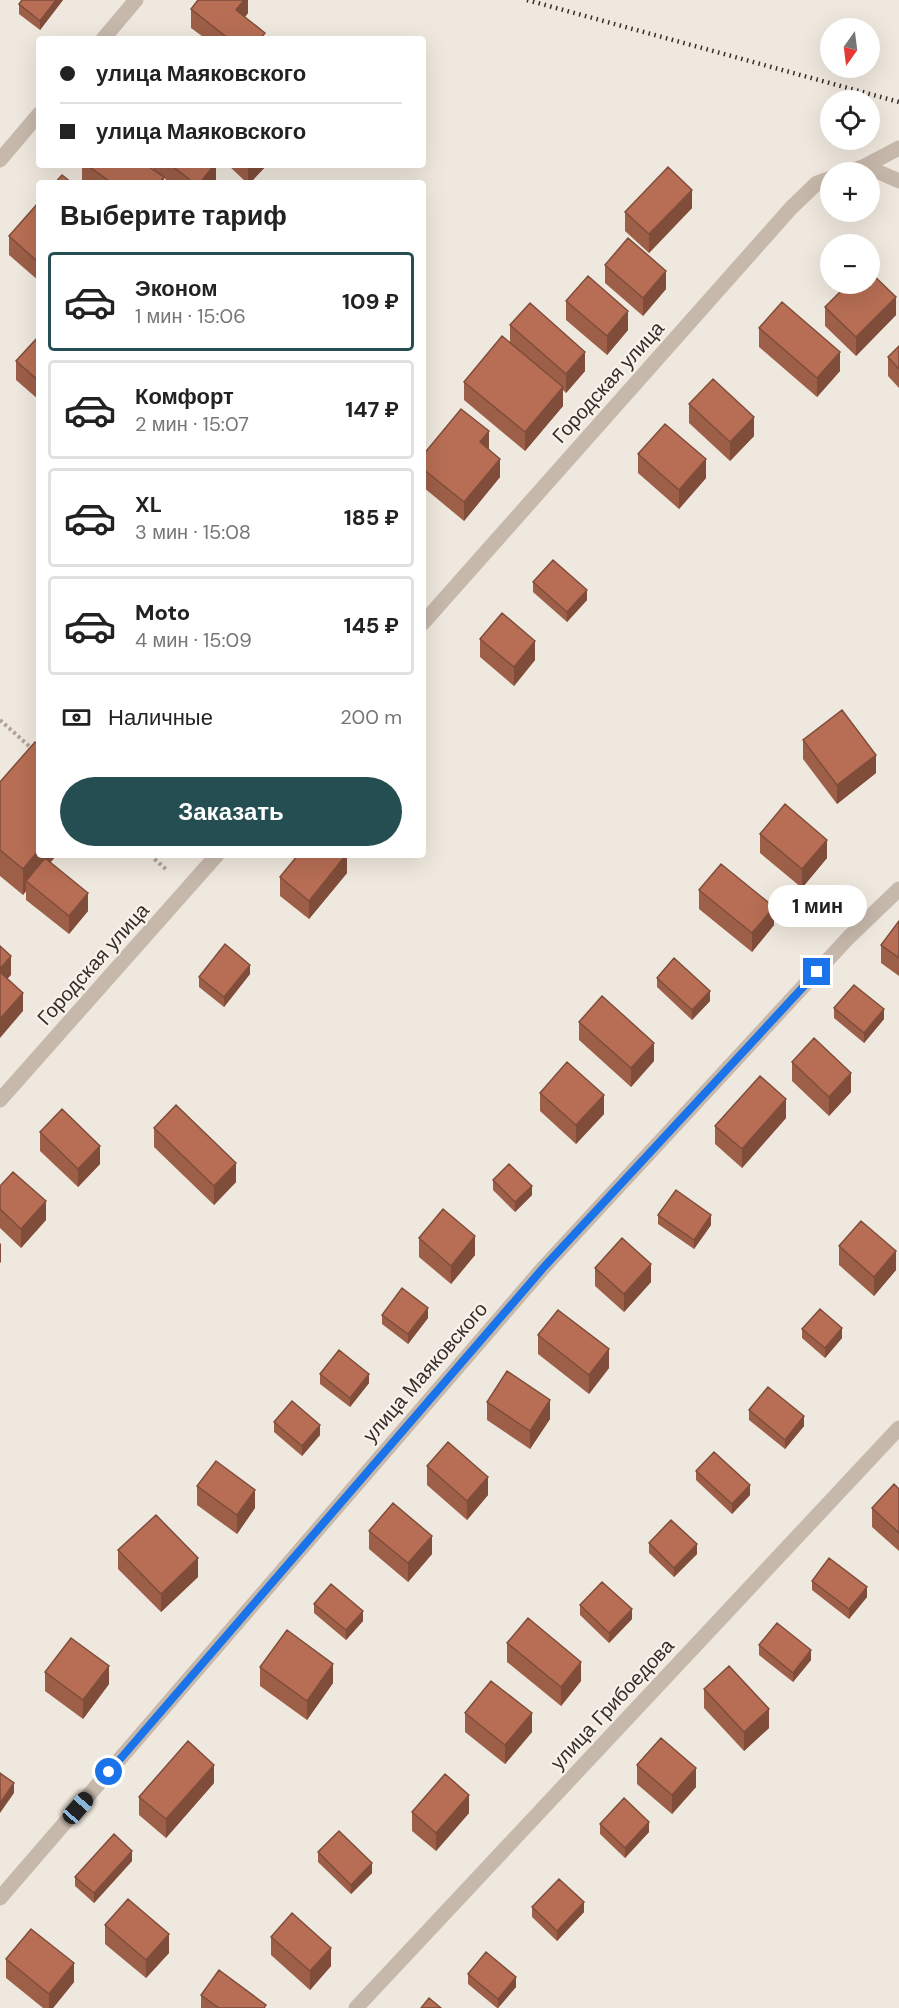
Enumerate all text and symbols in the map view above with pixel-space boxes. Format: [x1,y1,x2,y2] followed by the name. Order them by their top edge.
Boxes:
[820,18,880,78] north arrow
[820,18,880,294] map controls
[96,59,306,88] text: улица Маяковского
[820,90,880,150] button: locate
[96,117,306,146] text: улица Маяковского
[820,162,880,222] button: +
[60,198,287,233] text: Выберите тариф
[820,234,880,294] button: −
[135,274,218,303] text: Эконом
[63,275,117,329] icon: car
[342,287,399,316] text: 109 ₽
[135,303,246,329] text: 1 мин · 15:06
[546,315,670,448] street label: Городская улица
[135,382,234,411] text: Комфорт
[63,383,117,437] icon: car
[345,395,399,424] text: 147 ₽
[135,411,249,437] text: 2 мин · 15:07
[135,490,162,519] text: XL
[63,491,117,545] icon: car
[344,503,399,532] text: 185 ₽
[135,519,251,545] text: 3 мин · 15:08
[135,598,190,627] text: Moto
[63,599,117,653] icon: car
[343,611,399,640] text: 145 ₽
[135,627,252,653] text: 4 мин · 15:09
[60,701,93,734] icon: cash
[108,703,213,732] text: Наличные
[340,704,402,730] text: 200 m
[60,777,402,846] button: Заказать
[768,885,866,927] callout: 1 мин
[792,893,843,919] text: 1 мин
[31,897,155,1030] street label: Городская улица
[803,958,830,985] route end
[357,1296,493,1448] street label: улица Маяковского
[545,1632,680,1775] street label: улица Грибоедова
[95,1758,122,1785] route start
[59,1789,97,1827] car

